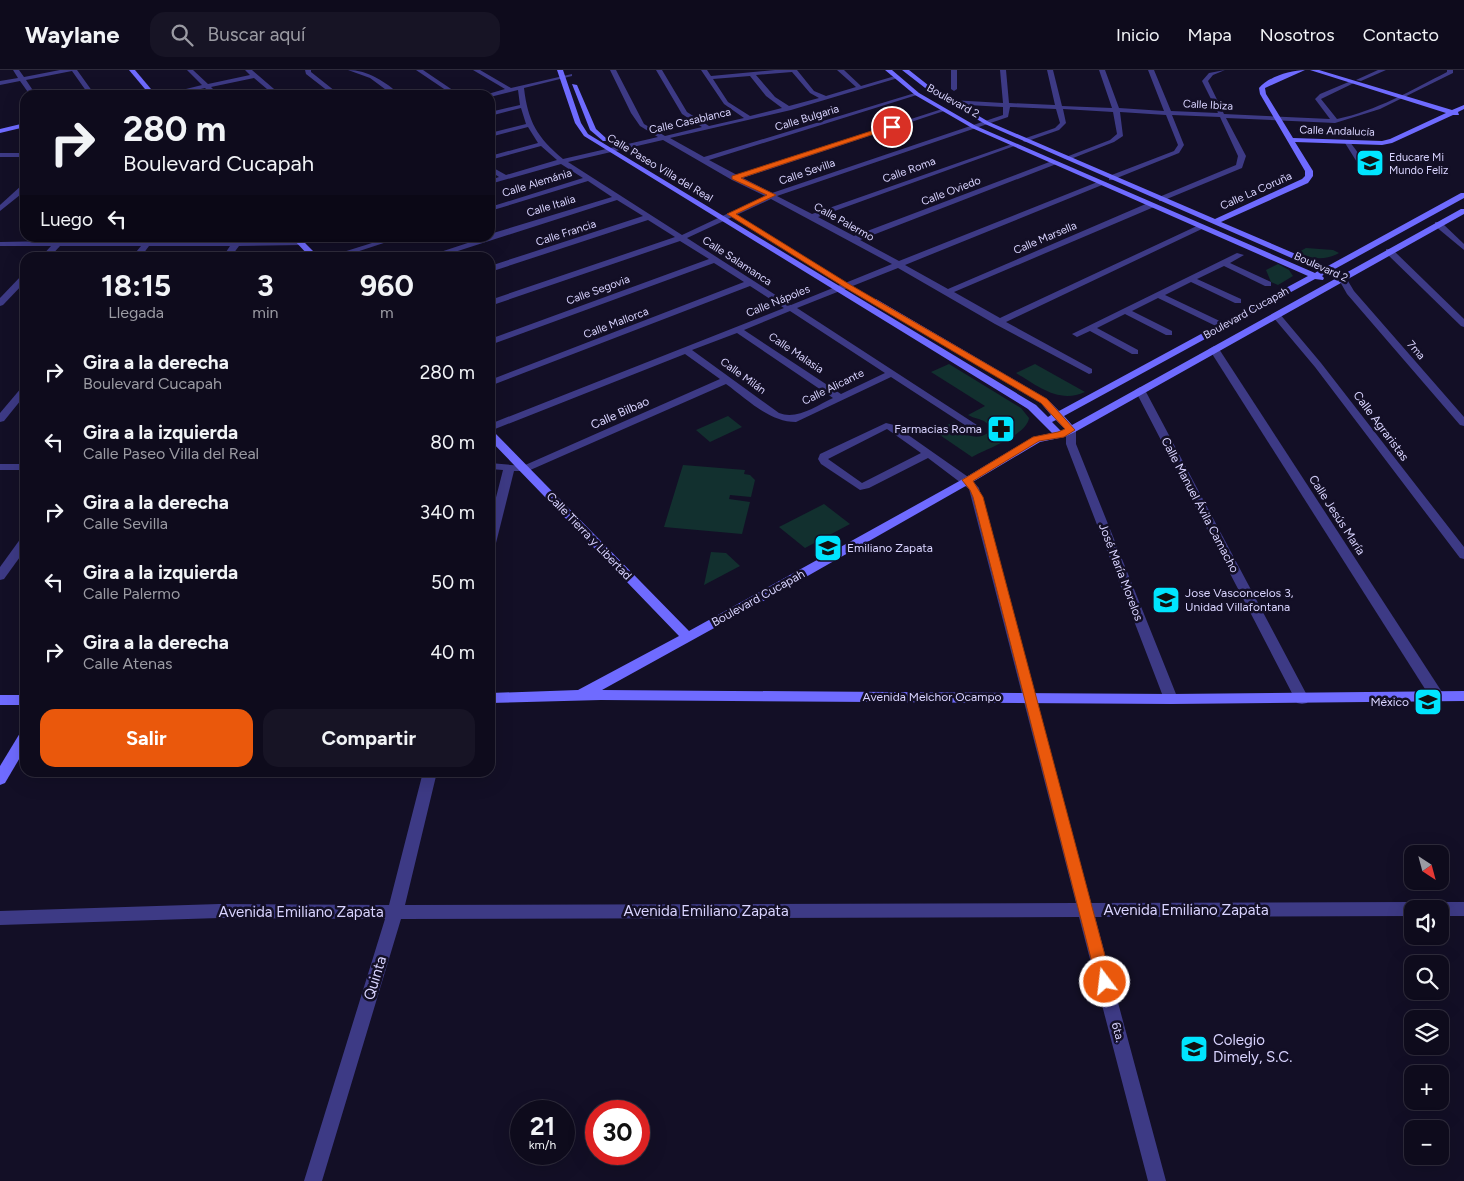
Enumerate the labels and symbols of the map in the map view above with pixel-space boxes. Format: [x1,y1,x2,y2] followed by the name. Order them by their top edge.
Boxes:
[925,81,981,121] street label: Boulevard 2
[1183,97,1233,113] street label: Calle Ibiza
[773,102,841,134] street label: Calle Bulgaria
[648,105,732,137] street label: Calle Casablanca
[871,106,913,148] pin
[1299,123,1375,139] street label: Calle Andalucía
[605,131,715,205] street label: Calle Paseo Villa del Real
[1355,148,1385,178] school or university icon: Educare Mi Mundo Feliz
[1389,151,1448,177] place label: Educare Mi Mundo Feliz
[881,154,937,186] street label: Calle Roma
[777,156,837,188] street label: Calle Sevilla
[501,166,573,200] street label: Calle Alemánia
[1218,169,1294,213] street label: Calle La Coruña
[919,174,983,208] street label: Calle Oviedo
[525,192,577,220] street label: Calle Italia
[812,200,876,244] street label: Calle Palermo
[534,217,598,249] street label: Calle Francia
[1011,219,1079,257] street label: Calle Marsella
[700,234,774,288] street label: Calle Salamanca
[1292,249,1350,285] street label: Boulevard 2
[565,273,631,307] street label: Calle Segovia
[744,282,812,320] street label: Calle Nápoles
[1201,284,1291,342] street label: Boulevard Cucapah
[582,305,650,341] street label: Calle Mallorca
[766,330,826,376] street label: Calle Malasia
[1404,338,1428,362] street label: 7ma
[718,355,768,397] street label: Calle Milán
[800,366,866,408] street label: Calle Alicante
[1350,388,1412,464] street label: Calle Agraristas
[589,394,651,432] street label: Calle Bilbao
[986,414,1016,444] pharmacy icon: Farmacias Roma
[894,422,982,436] place label: Farmacias Roma
[1158,435,1242,575] street label: Calle Manuel Ávila Camacho
[1306,472,1368,558] street label: Calle Jesús María
[544,489,634,583] street label: Calle Tierra y Libertad
[1096,521,1146,623] street label: José María Morelos
[813,533,843,563] school or university icon: Emiliano Zapata
[847,541,933,555] place label: Emiliano Zapata
[709,566,807,629] street label: Boulevard Cucapah
[1151,585,1181,615] school or university icon: Jose Vasconcelos 3, Unidad Villafontana
[1185,586,1294,614] place label: Jose Vasconcelos 3, Unidad Villafontana
[1413,687,1443,717] school or university icon: México
[863,690,1002,704] street label: Avenida Melchor Ocampo
[1370,695,1409,709] place label: México
[1404,845,1449,890] north arrow
[1103,901,1269,919] street label: Avenida Emiliano Zapata
[623,902,789,920] street label: Avenida Emiliano Zapata
[218,903,384,921] street label: Avenida Emiliano Zapata
[360,954,390,1002] street label: Quinta
[1078,955,1130,1007] position arrow
[1109,1021,1127,1043] street label: 6ta.
[1213,1031,1292,1066] place label: Colegio Dimely, S.C.
[1179,1034,1209,1064] school or university icon: Colegio Dimely, S.C.
[585,1100,650,1165] speed limit sign: 30

